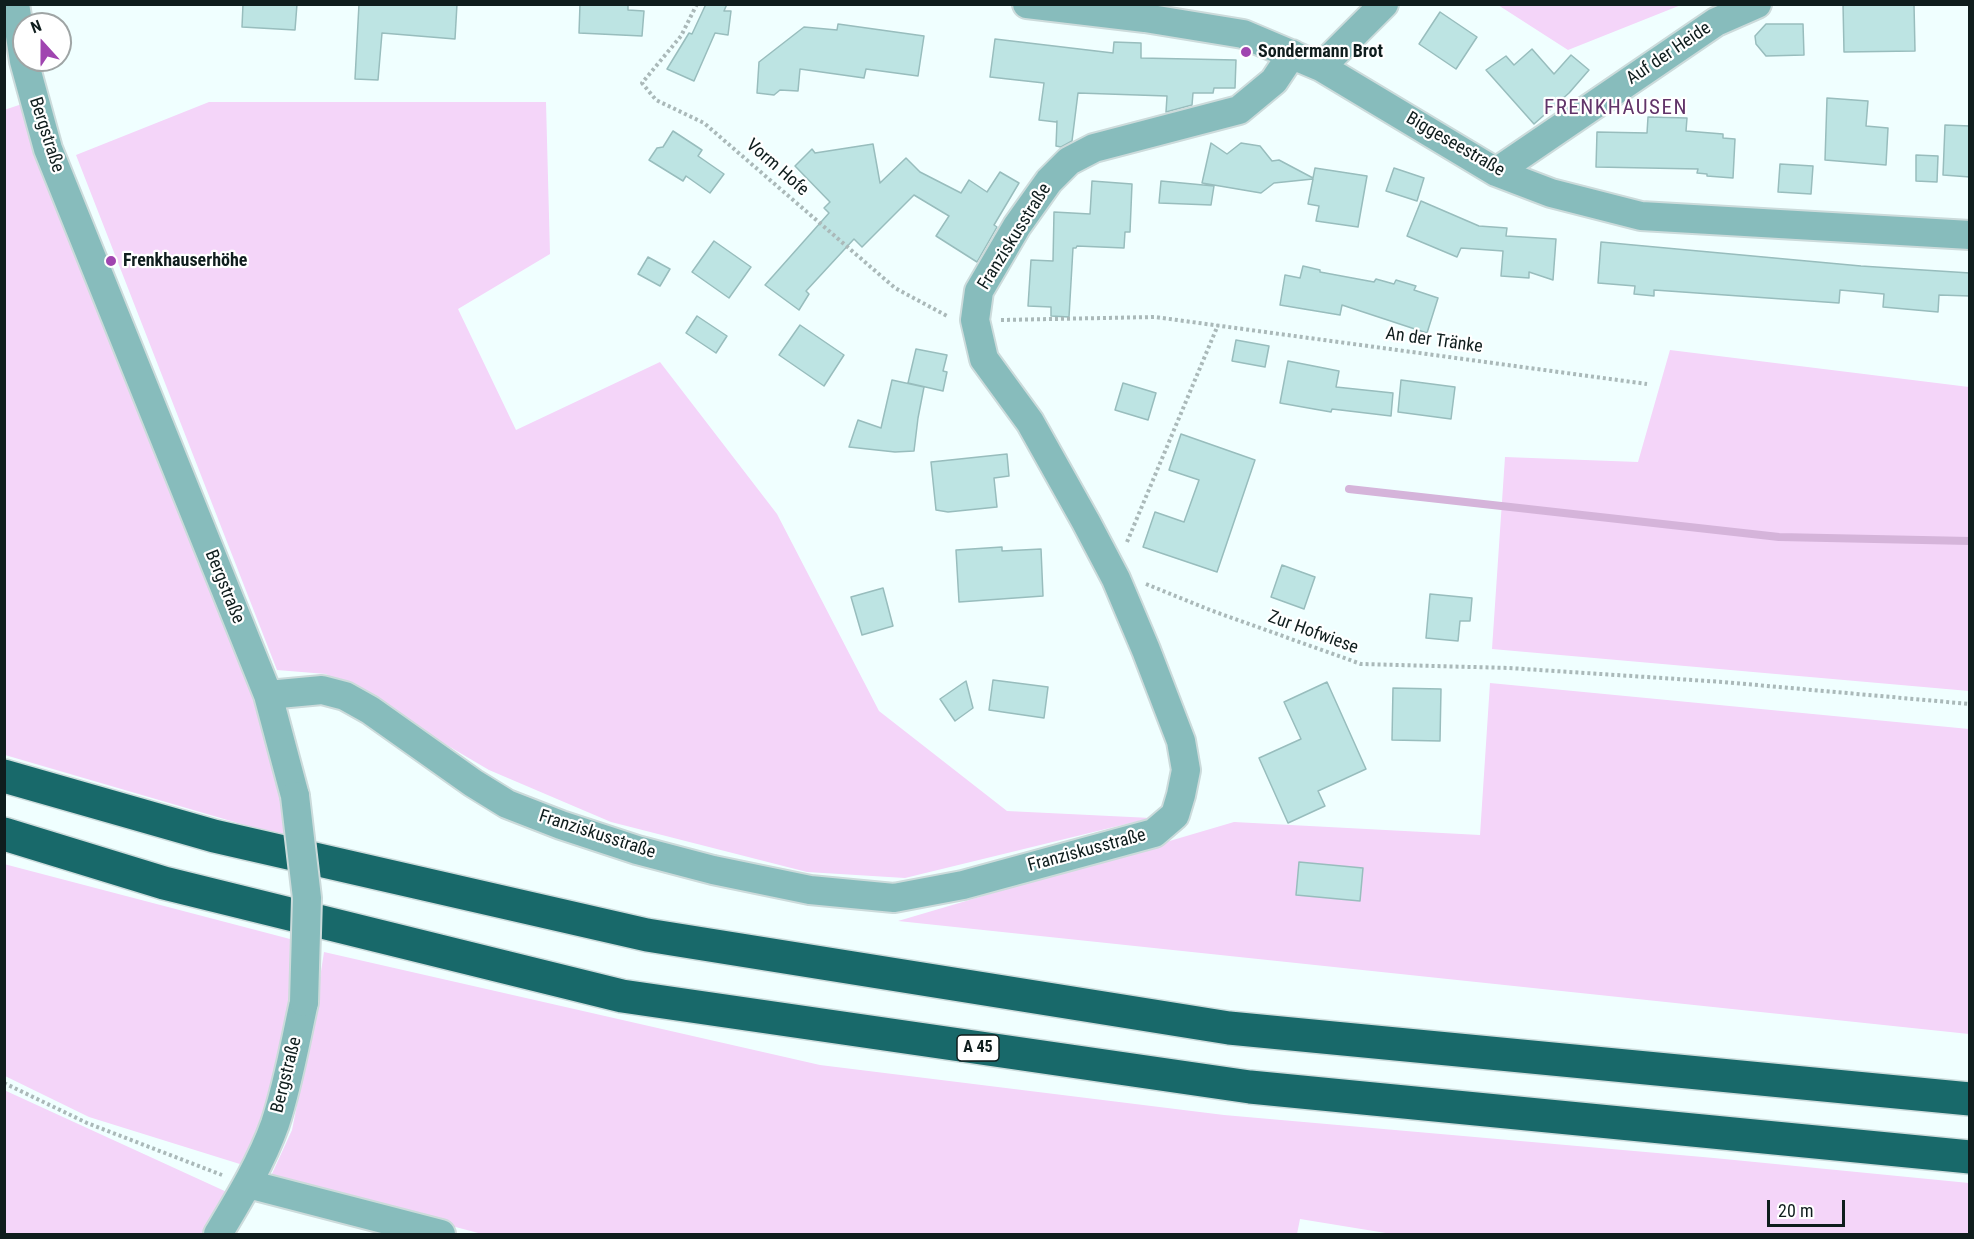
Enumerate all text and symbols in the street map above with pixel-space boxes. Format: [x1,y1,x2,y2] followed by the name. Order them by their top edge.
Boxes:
[12,12,72,72] north arrow
[28,16,44,37] text: N
[1623,18,1715,90] street label: Auf der Heide
[1258,41,1383,63] place label: Sondermann Brot
[1239,45,1253,59] marker: Sondermann Brot
[24,95,68,175] street label: Bergstraße
[1544,96,1688,122] district label: FRENKHAUSEN
[1402,108,1508,182] street label: Biggeseestraße
[741,135,813,201] street label: Vorm Hofe
[974,180,1056,294] street label: Franziskusstraße
[123,250,247,272] place label: Frenkhauserhöhe
[104,254,118,268] marker: Frenkhauserhöhe
[1384,324,1484,358] street label: An der Tränke
[199,547,249,627] street label: Bergstraße
[1265,607,1361,659] street label: Zur Hofwiese
[536,806,658,864] street label: Franziskusstraße
[1026,825,1148,877] street label: Franziskusstraße
[267,1035,307,1115] street label: Bergstraße
[957,1035,999,1061] road number: A 45
[1770,1188,1848,1226] scale bar
[1778,1200,1813,1221] text: 20 m

